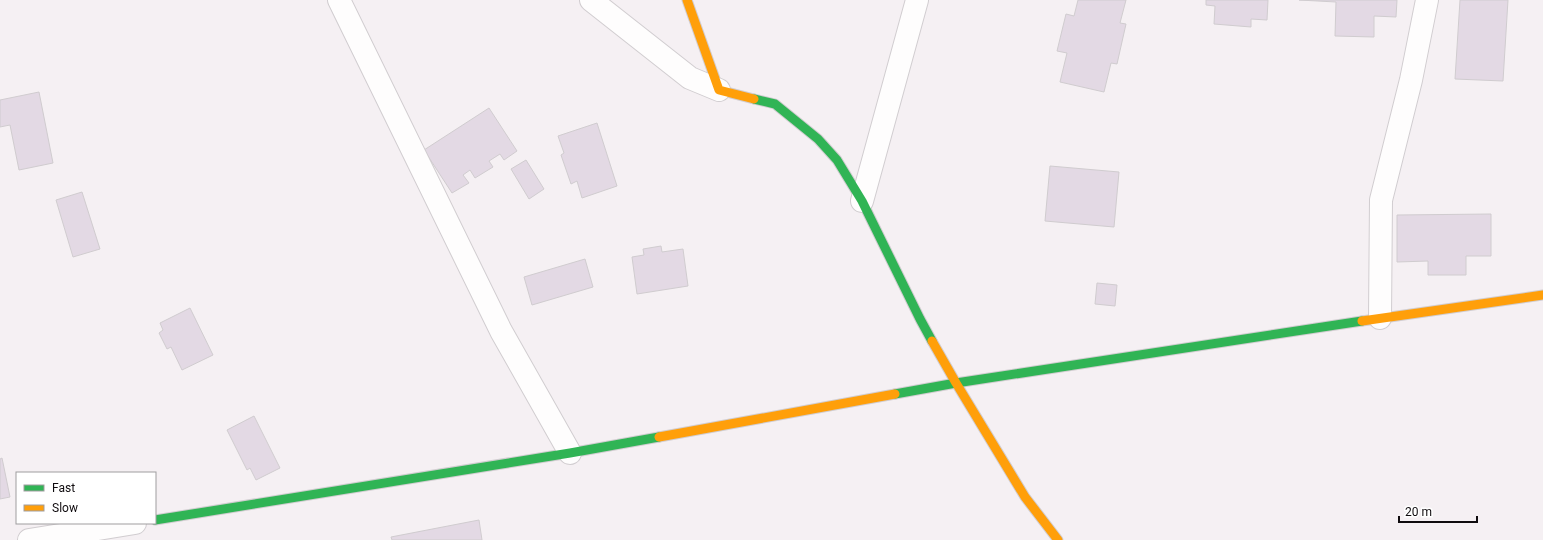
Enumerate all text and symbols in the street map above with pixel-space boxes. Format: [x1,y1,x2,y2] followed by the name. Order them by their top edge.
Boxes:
[16,472,156,524] legend
[52,481,75,495] text: Fast
[1399,498,1477,524] scale bar
[52,501,78,515] text: Slow
[1405,505,1432,519] text: 20 m

